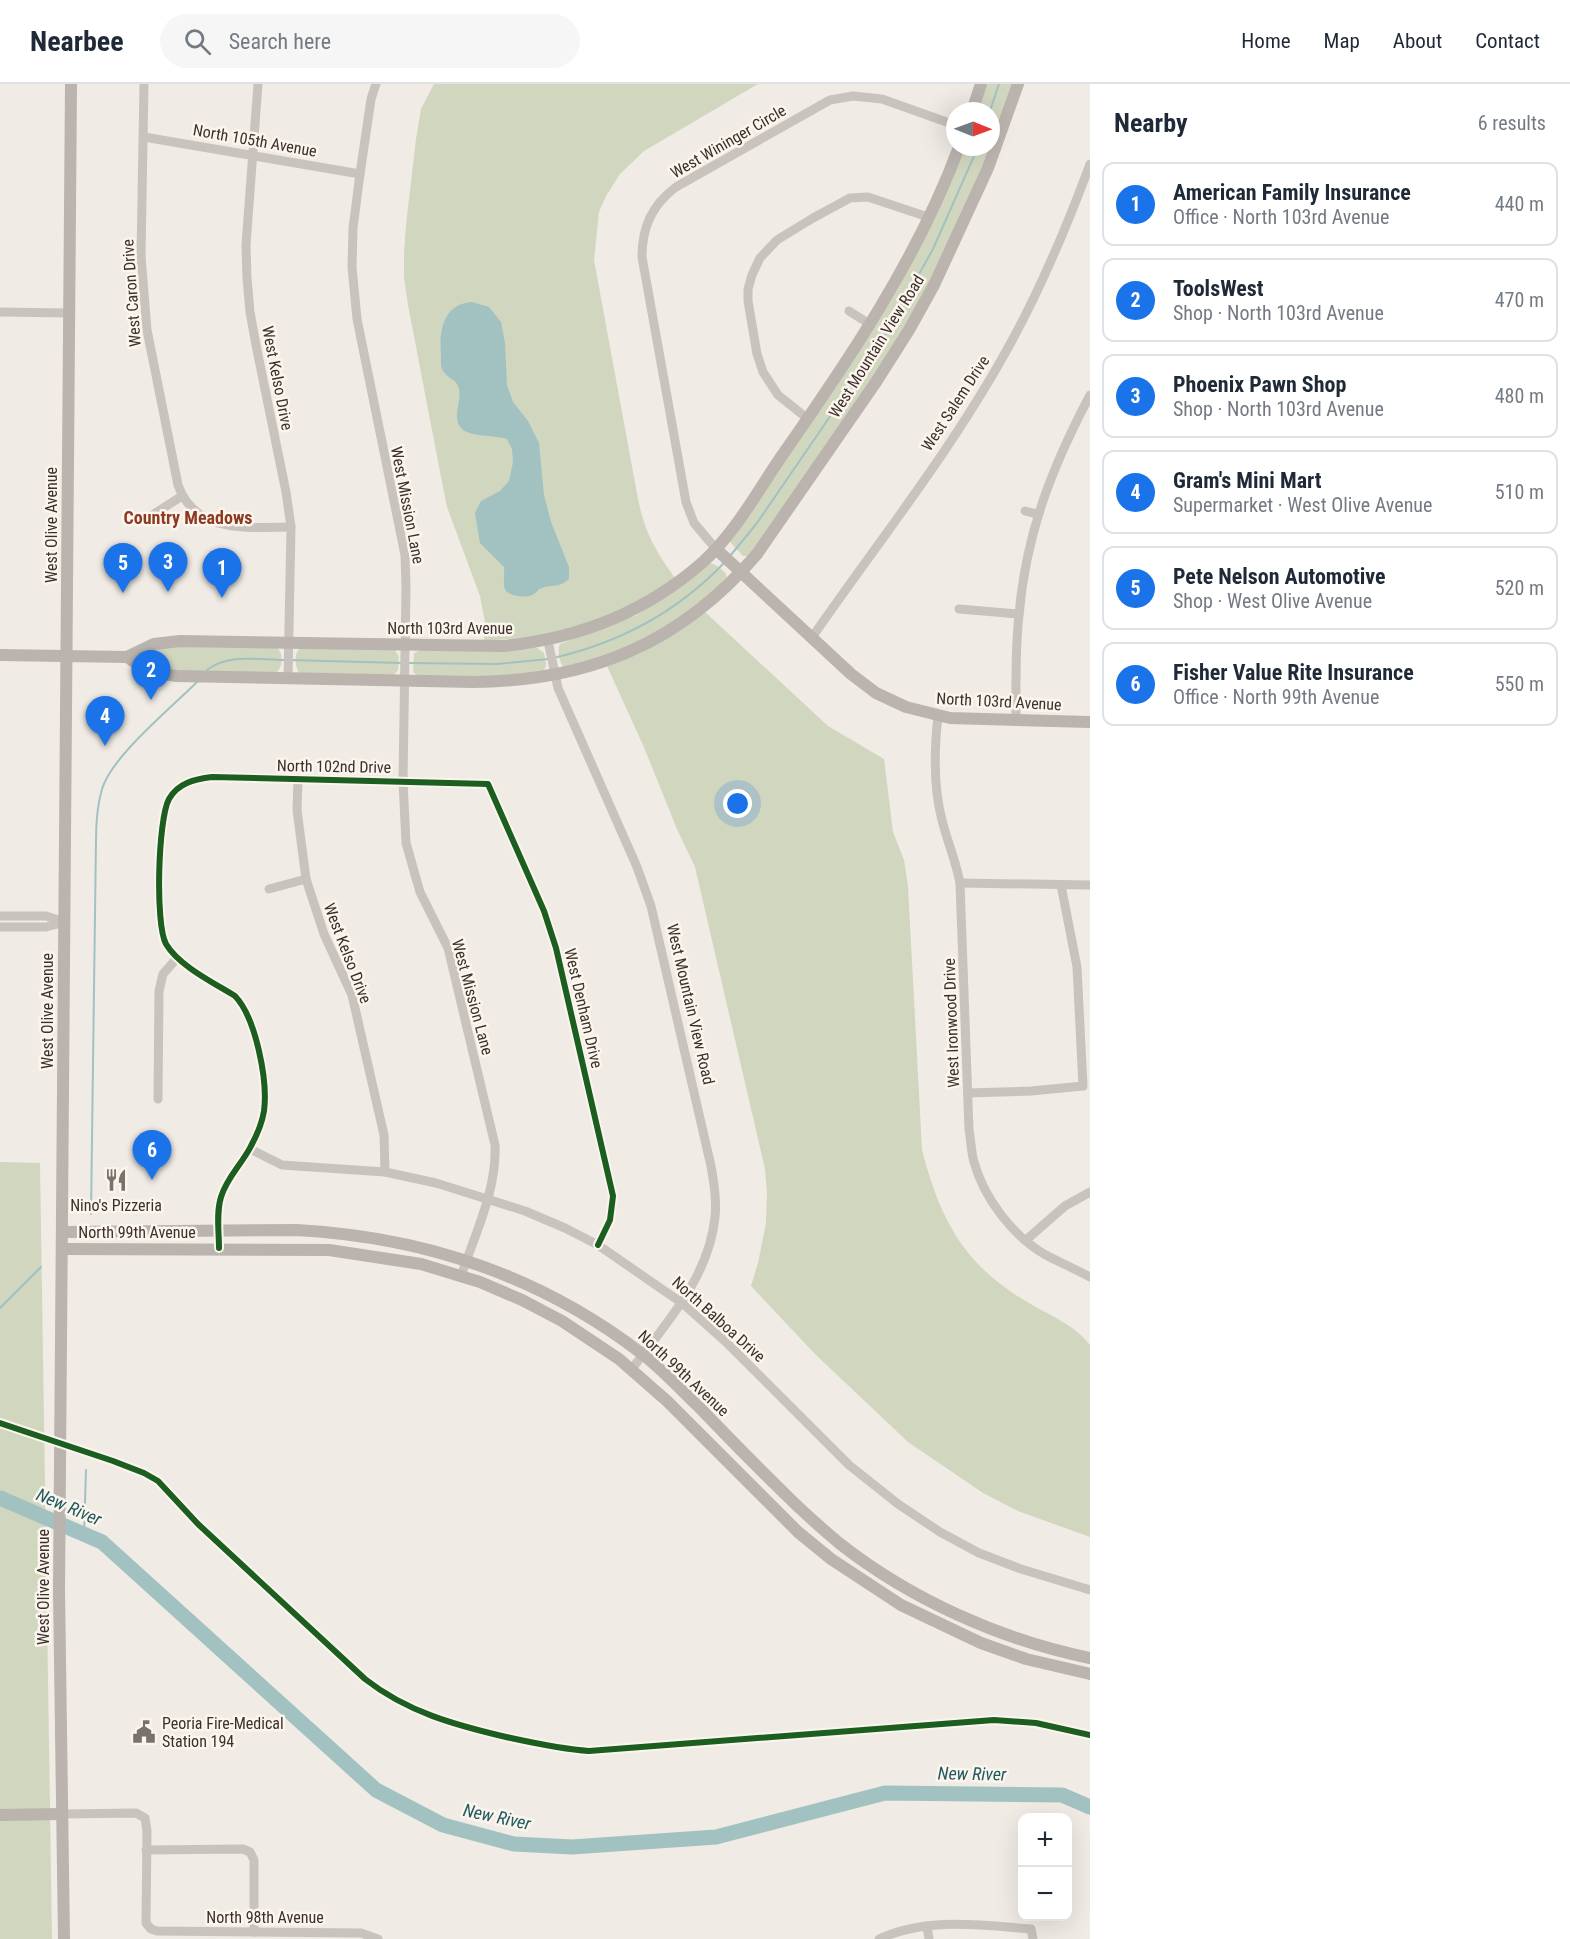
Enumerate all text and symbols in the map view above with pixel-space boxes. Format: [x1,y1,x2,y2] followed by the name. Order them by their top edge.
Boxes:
[160,14,580,68] search box
[30,25,124,58] text: Nearbee
[181,25,214,58] icon: search
[229,29,331,54] text: Search here
[1241,29,1291,53] text: Home
[1324,29,1360,53] text: Map
[1393,29,1442,53] text: About
[1475,29,1540,53] text: Contact
[667,101,789,182] street label: West Wininger Circle
[946,102,1000,156] north arrow
[1114,108,1188,138] text: Nearby
[1478,111,1546,135] text: 6 results
[192,120,318,161] street label: North 105th Avenue
[1173,180,1411,205] text: American Family Insurance
[1130,192,1141,216] text: 1
[1495,192,1544,216] text: 440 m
[1173,205,1389,229] text: Office · North 103rd Avenue
[118,238,145,347] street label: West Caron Drive
[825,271,928,421] street label: West Mountain View Road
[1173,276,1264,301] text: ToolsWest
[1130,288,1141,312] text: 2
[1495,288,1544,312] text: 470 m
[1173,301,1384,325] text: Shop · North 103rd Avenue
[258,324,297,432] street label: West Kelso Drive
[918,352,993,455] street label: West Salem Drive
[1173,372,1346,397] text: Phoenix Pawn Shop
[1130,384,1141,408] text: 3
[1495,384,1544,408] text: 480 m
[1173,397,1384,421] text: Shop · North 103rd Avenue
[387,445,428,565] street label: West Mission Lane
[42,467,61,583] street label: West Olive Avenue
[1173,468,1322,493] text: Gram's Mini Mart
[1130,480,1141,504] text: 4
[1495,480,1544,504] text: 510 m
[1173,493,1432,517] text: Supermarket · West Olive Avenue
[124,507,252,528] district label: Country Meadows
[148,542,188,592] pin: 3
[104,544,142,593] pin: 5
[202,548,242,598] pin: 1
[1173,564,1386,589] text: Pete Nelson Automotive
[1130,576,1141,600] text: 5
[1495,576,1544,600] text: 520 m
[1173,589,1372,613] text: Shop · West Olive Avenue
[387,619,513,638] street label: North 103rd Avenue
[132,650,170,700] pin: 2
[1173,660,1414,685] text: Fisher Value Rite Insurance
[1130,672,1141,696] text: 6
[1495,672,1544,696] text: 550 m
[1173,685,1379,709] text: Office · North 99th Avenue
[936,689,1062,714] street label: North 103rd Avenue
[86,696,124,746] pin: 4
[277,756,391,777] street label: North 102nd Drive
[723,789,752,818] your location
[320,900,375,1006] street label: West Kelso Drive
[663,922,718,1086] street label: West Mountain View Road
[448,937,497,1057] street label: West Mission Lane
[560,946,607,1070] street label: West Denham Drive
[38,953,57,1069] street label: West Olive Avenue
[940,958,963,1088] street label: West Ironwood Drive
[132,1130,172,1180] pin: 6
[103,1167,129,1193] restaurant icon: Nino's Pizzeria
[70,1196,162,1215] place label: Nino's Pizzeria
[78,1223,196,1242] street label: North 99th Avenue
[668,1273,769,1366] street label: North Balboa Drive
[634,1326,733,1420] street label: North 99th Avenue
[34,1483,105,1530] water label: New River
[34,1529,53,1645] street label: West Olive Avenue
[162,1714,284,1751] place label: Peoria Fire-Medical Station 194
[131,1719,157,1745] public building icon: Peoria Fire-Medical Station 194
[938,1762,1007,1785] water label: New River
[461,1799,533,1834] water label: New River
[1018,1813,1072,1921] map controls
[1018,1813,1072,1867] button: +
[1018,1867,1072,1921] button: −
[206,1908,324,1927] street label: North 98th Avenue

